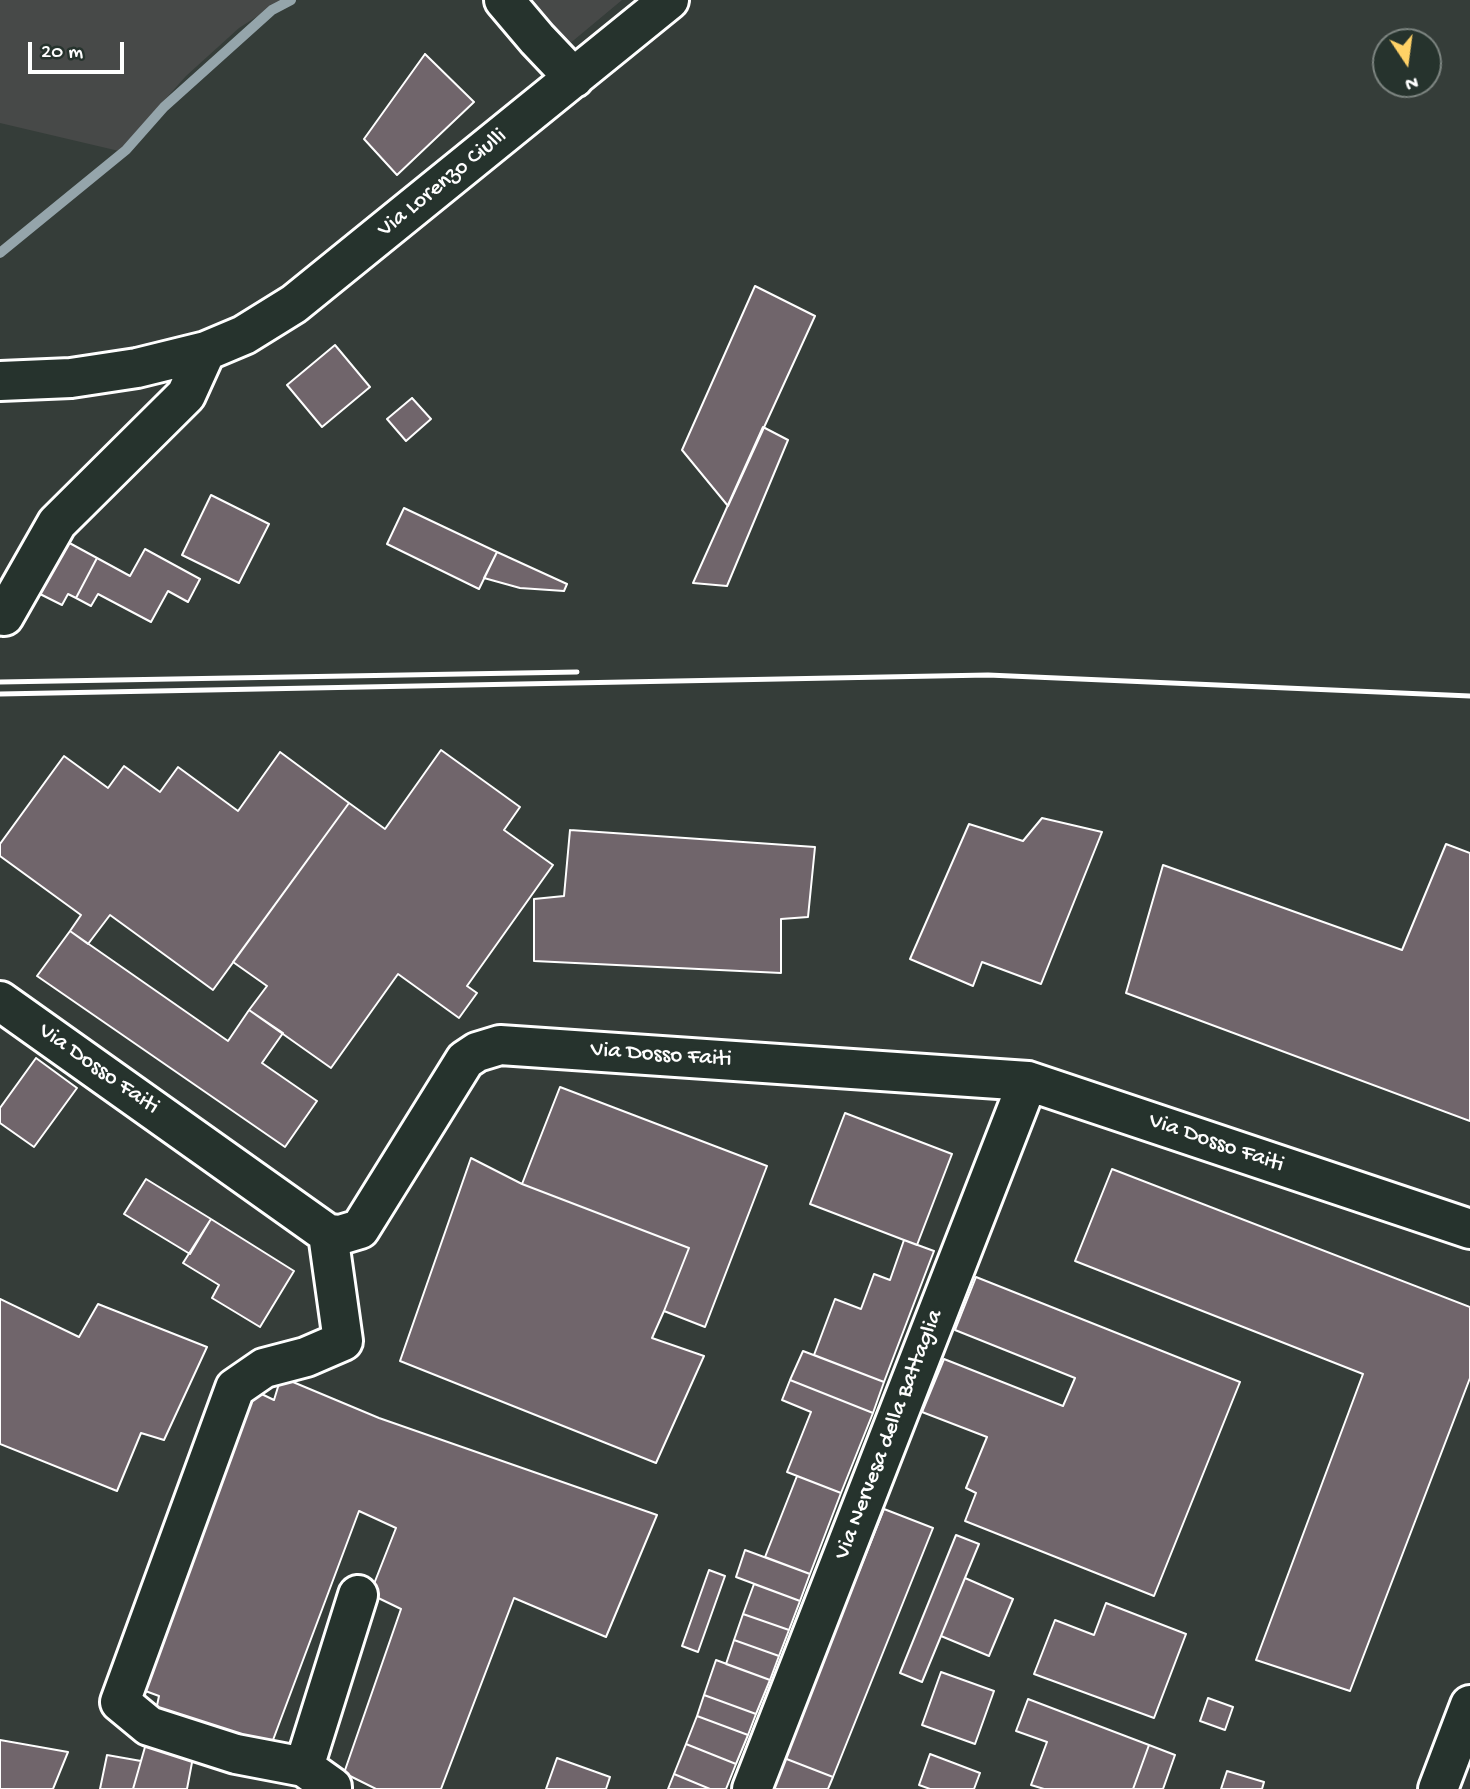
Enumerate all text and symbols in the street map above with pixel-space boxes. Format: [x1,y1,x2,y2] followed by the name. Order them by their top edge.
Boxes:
[32,28,128,72] scale bar
[1372,28,1442,98] north arrow
[41,41,83,66] text: 20 m
[1403,69,1420,95] text: N
[373,124,513,244] street label: Via Lorenzo Ciulli
[32,1018,164,1122] street label: Via Dosso Faiti
[590,1037,732,1075] street label: Via Dosso Faiti
[1145,1108,1287,1180] street label: Via Dosso Faiti
[830,1306,950,1564] street label: Via Nervesa della Battaglia

